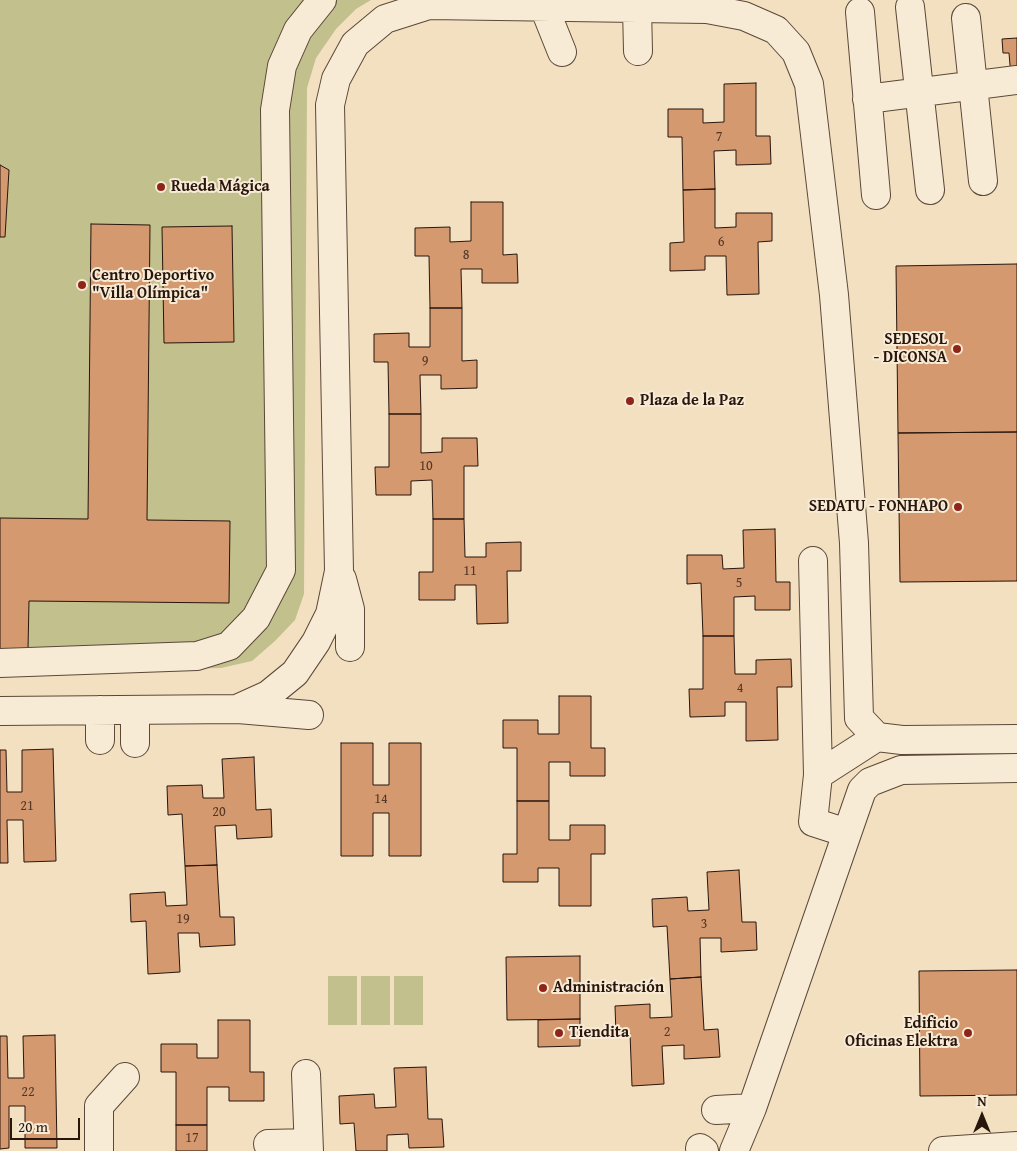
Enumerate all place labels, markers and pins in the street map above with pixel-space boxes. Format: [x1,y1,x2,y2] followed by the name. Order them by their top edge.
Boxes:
[171,177,270,197] place label: Rueda Mágica
[155,181,167,193] marker: Rueda Mágica
[92,266,214,304] place label: Centro Deportivo "Villa Olímpica"
[76,279,88,291] marker: Centro Deportivo "Villa Olímpica"
[873,330,947,368] place label: SEDESOL - DICONSA
[951,343,963,355] marker: SEDESOL - DICONSA
[640,391,744,411] place label: Plaza de la Paz
[624,395,636,407] marker: Plaza de la Paz
[809,497,948,517] place label: SEDATU - FONHAPO
[952,501,964,513] marker: SEDATU - FONHAPO
[553,978,664,998] place label: Administración
[537,982,549,994] marker: Administración
[845,1014,958,1052] place label: Edificio Oficinas Elektra
[569,1023,629,1043] place label: Tiendita
[553,1027,565,1039] marker: Tiendita
[962,1027,974,1039] marker: Edificio Oficinas Elektra

